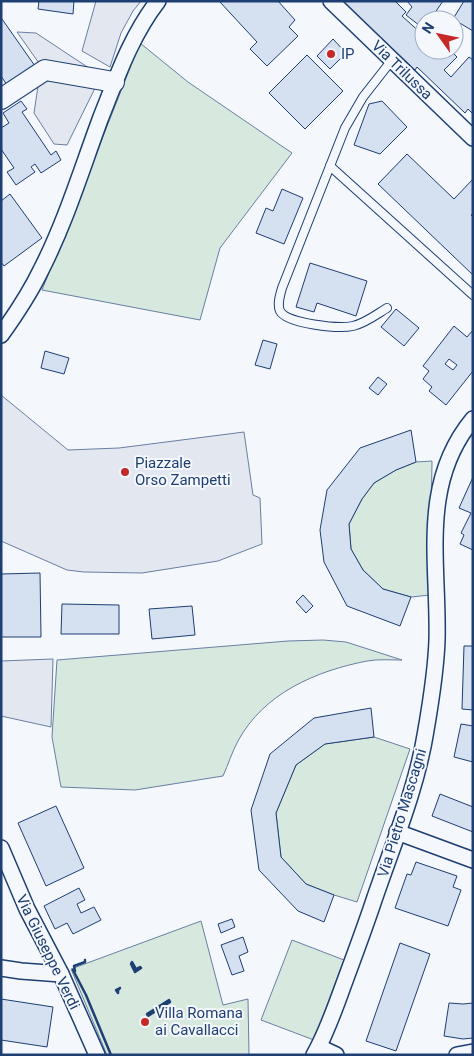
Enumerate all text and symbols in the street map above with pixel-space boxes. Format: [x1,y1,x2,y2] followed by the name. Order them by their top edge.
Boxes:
[414,10,464,60] north arrow
[419,19,438,36] text: N
[368,37,436,103] street label: Via Trilussa
[341,45,355,63] place label: IP
[325,48,337,60] marker: IP
[135,454,231,489] place label: Piazzale Orso Zampetti
[119,466,131,478] marker: Piazzale Orso Zampetti
[374,746,430,880] street label: Via Pietro Mascagni
[12,892,84,1012] street label: Via Giuseppe Verdi
[155,1004,243,1039] place label: Villa Romana ai Cavallacci
[139,1016,151,1028] marker: Villa Romana ai Cavallacci

